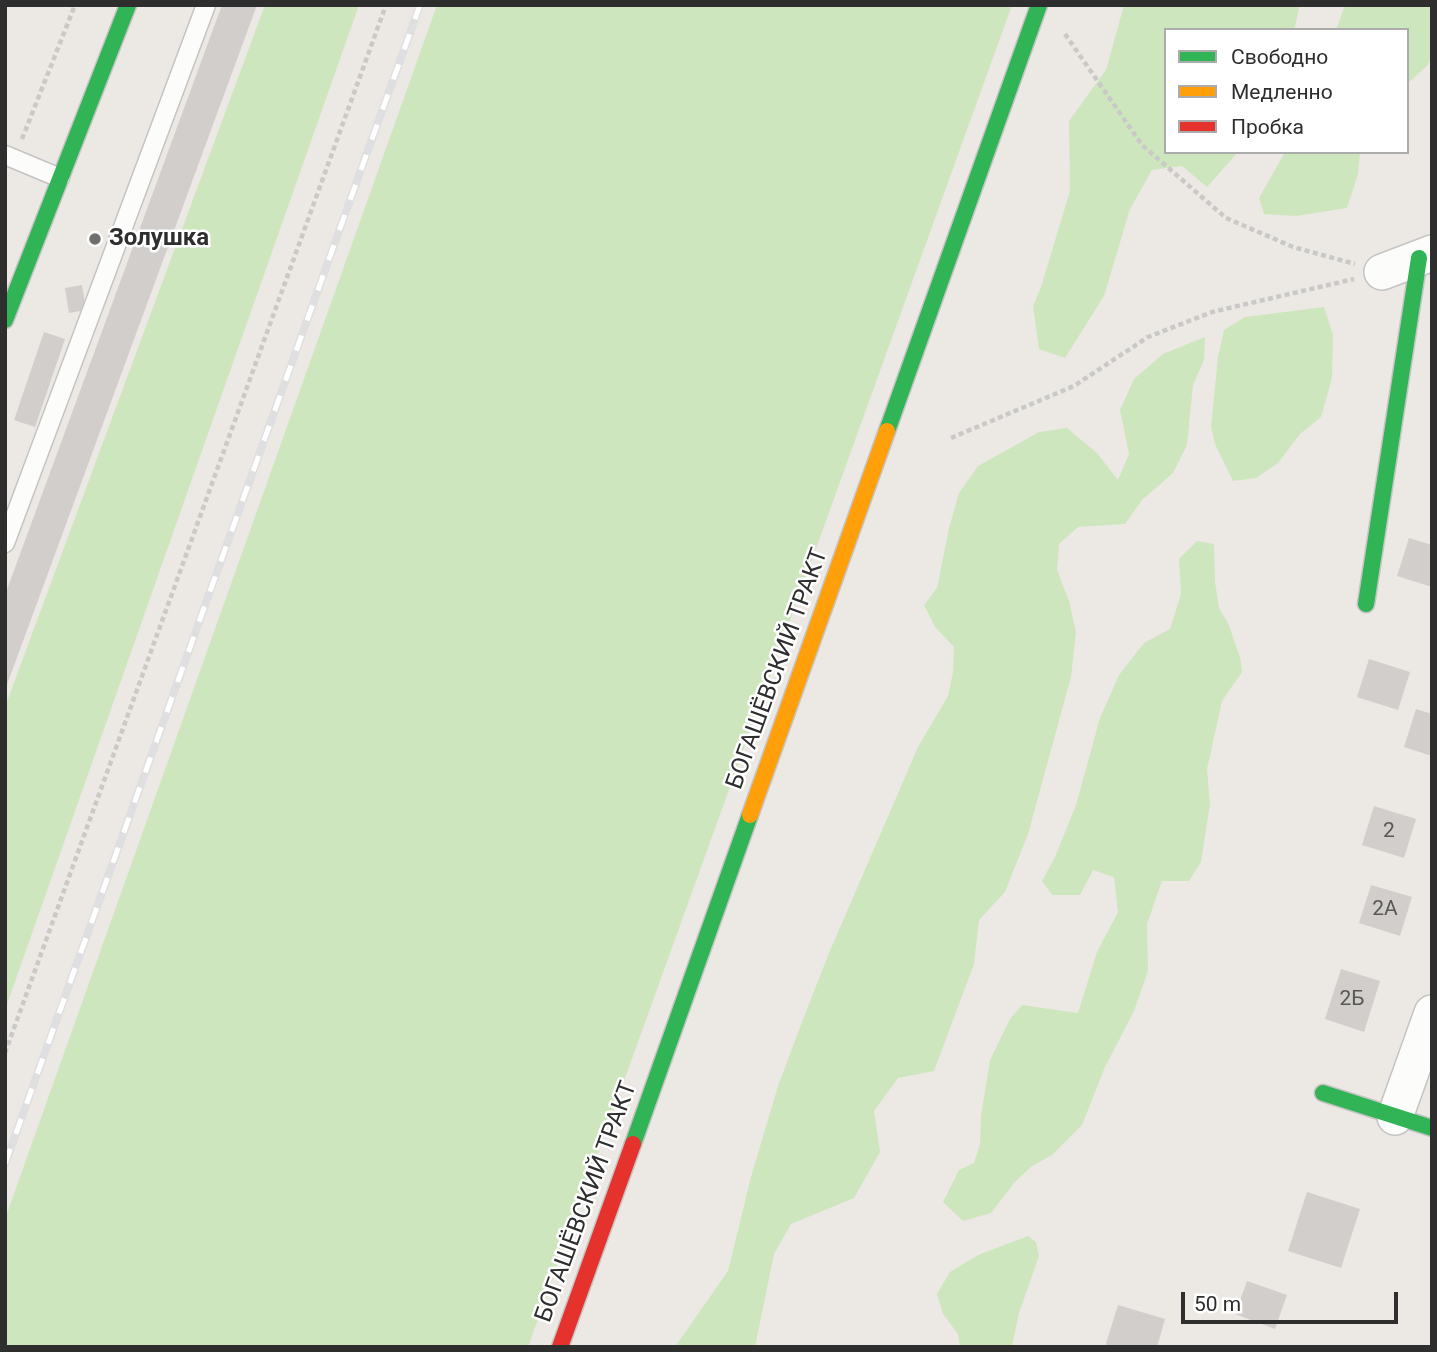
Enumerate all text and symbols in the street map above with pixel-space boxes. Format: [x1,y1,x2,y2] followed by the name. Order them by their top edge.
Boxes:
[1164,28,1409,154] legend
[1231,45,1328,69] text: Свободно
[1231,80,1333,104] text: Медленно
[1231,115,1304,139] text: Пробка
[109,225,209,253] place label: Золушка
[87,231,103,247] marker: Золушка
[721,545,835,793] street label: БОГАШЁВСКИЙ ТРАКТ
[1383,819,1395,845] house number: 2
[1372,897,1398,923] house number: 2А
[1339,987,1365,1013] house number: 2Б
[530,1078,644,1326] street label: БОГАШЁВСКИЙ ТРАКТ
[1185,1278,1402,1322] scale bar
[1194,1292,1241,1316] text: 50 m

